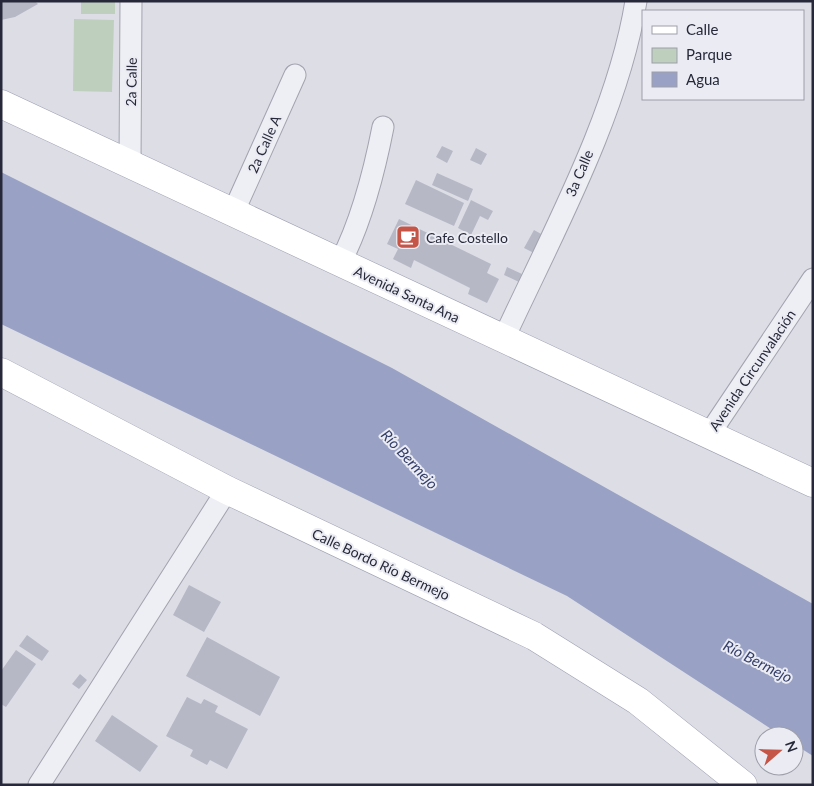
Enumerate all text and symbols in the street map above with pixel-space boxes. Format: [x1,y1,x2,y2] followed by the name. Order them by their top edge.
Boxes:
[642,10,804,100] legend
[686,20,719,38] text: Calle
[686,45,732,63] text: Parque
[122,57,140,107] street label: 2a Calle
[686,70,720,88] text: Agua
[244,112,284,176] street label: 2a Calle A
[562,147,596,199] street label: 3a Calle
[395,224,421,250] cafe icon: Cafe Costello
[426,229,508,246] place label: Cafe Costello
[352,262,462,326] street label: Avenida Santa Ana
[705,306,799,434] street label: Avenida Circunvalación
[378,425,442,493] water label: Río Bermejo
[309,525,453,603] street label: Calle Bordo Río Bermejo
[721,636,796,686] water label: Río Bermejo
[754,726,804,776] north arrow
[782,738,802,754] text: N

